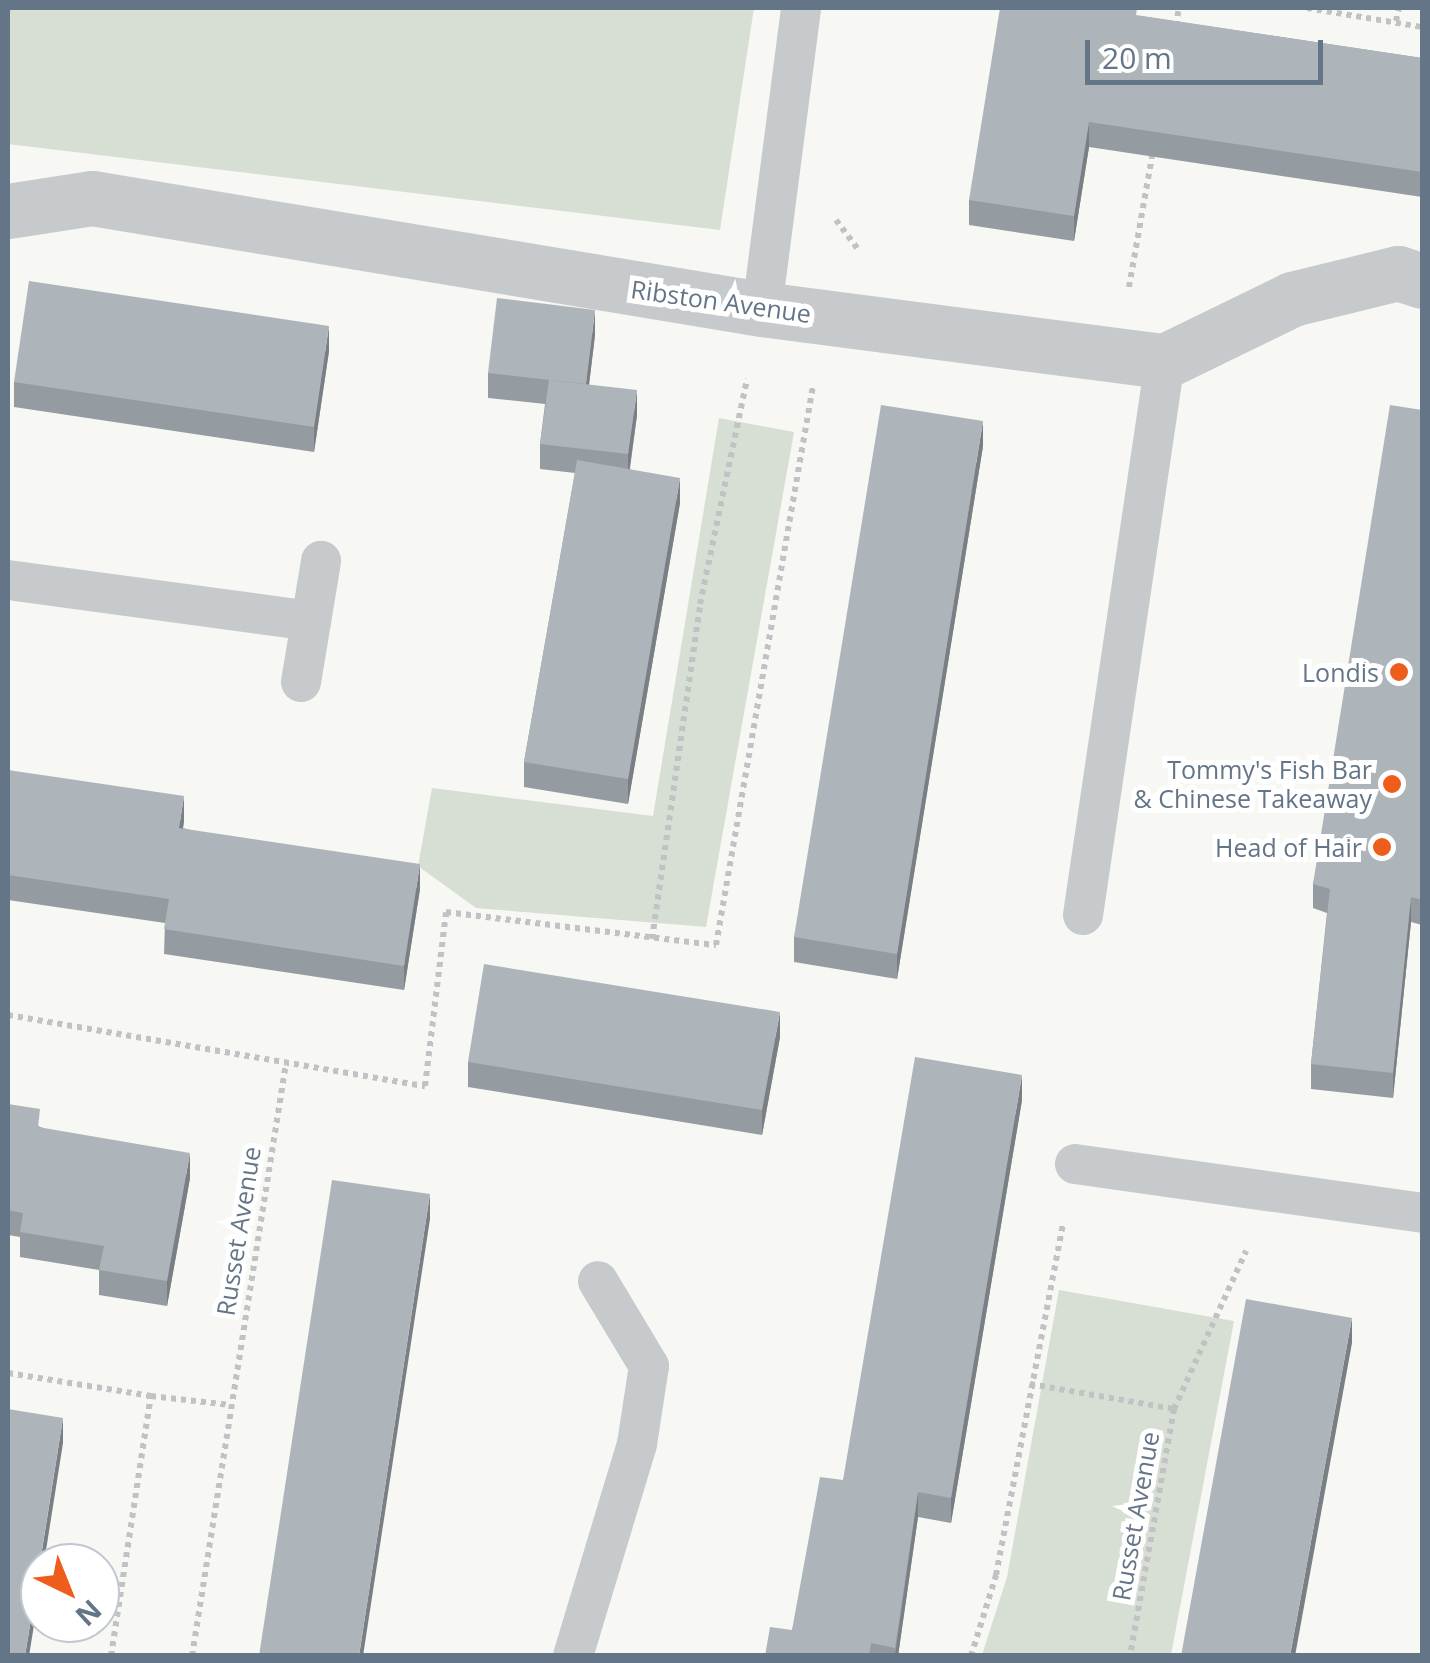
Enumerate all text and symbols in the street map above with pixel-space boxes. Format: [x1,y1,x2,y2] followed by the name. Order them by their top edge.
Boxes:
[1090,20,1328,82] scale bar
[1102,37,1172,78] text: 20 m
[629,273,813,329] street label: Ribston Avenue
[1302,657,1379,687] place label: Londis
[1388,661,1410,683] marker: Londis
[1134,755,1372,814] place label: Tommy's Fish Bar & Chinese Takeaway
[1381,773,1403,795] marker: Tommy's Fish Bar & Chinese Takeaway
[1215,832,1362,862] place label: Head of Hair
[1371,836,1393,858] marker: Head of Hair
[210,1144,266,1318] street label: Russet Avenue
[1105,1429,1165,1603] street label: Russet Avenue
[20,1543,120,1643] north arrow
[68,1592,110,1635] text: N

